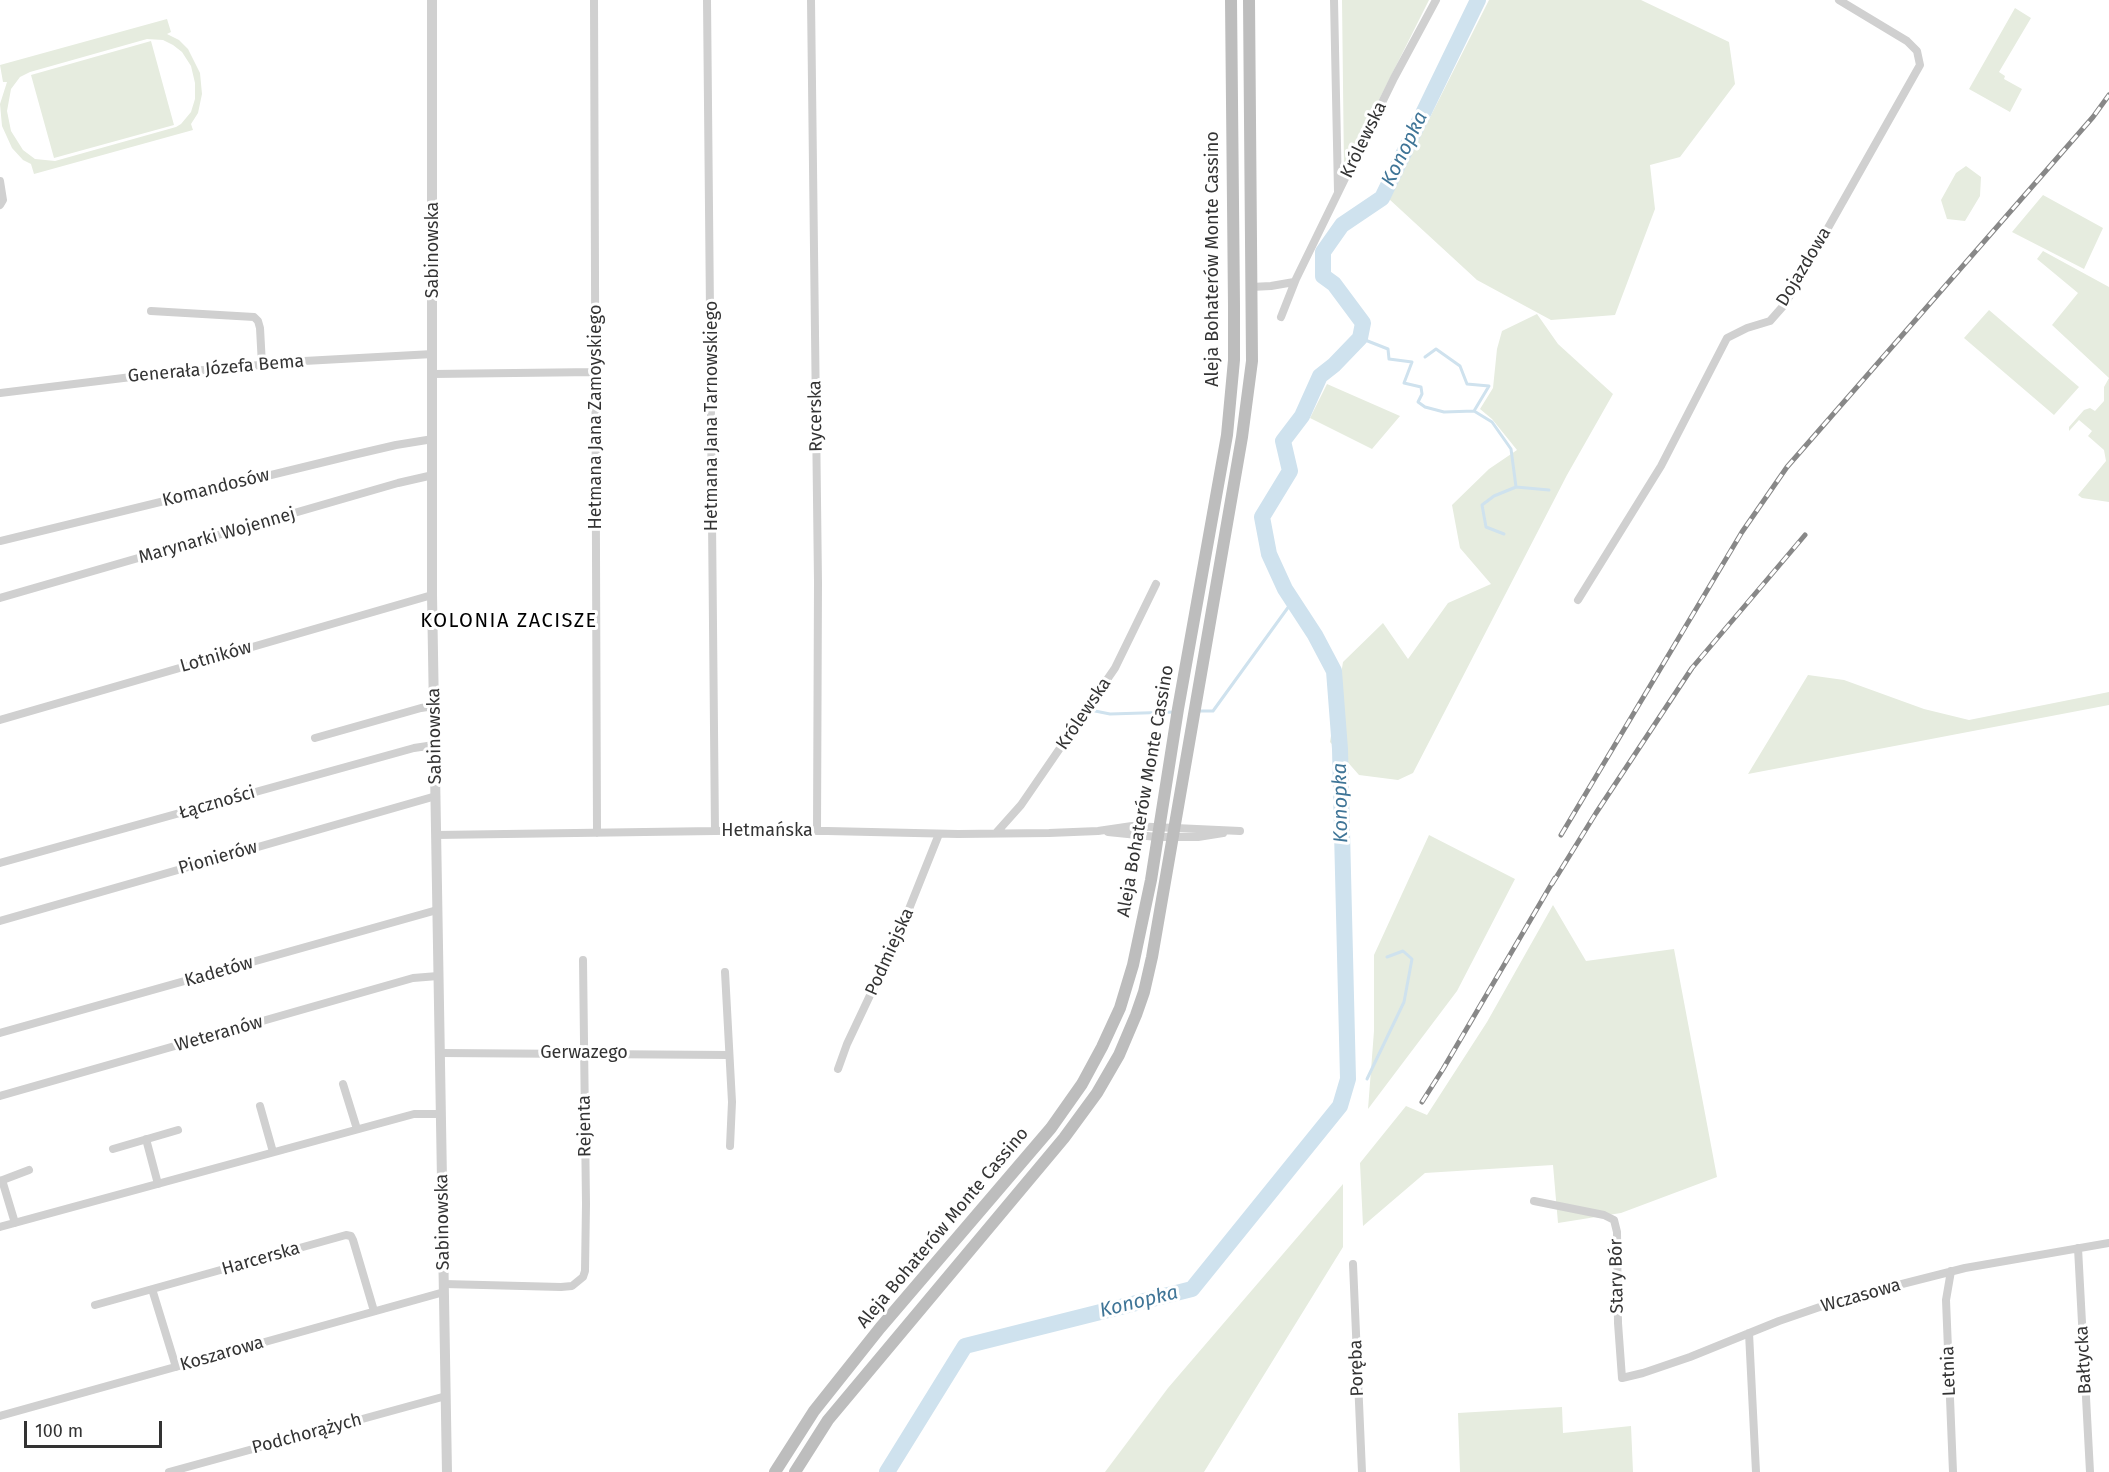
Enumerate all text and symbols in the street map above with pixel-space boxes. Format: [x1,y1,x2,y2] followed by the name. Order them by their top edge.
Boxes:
[1336,98,1392,182] street label: Królewska
[1377,108,1433,190] water label: Konopka
[1202,131,1224,387] street label: Aleja Bohaterów Monte Cassino
[422,202,444,298] street label: Sabinowska
[1772,224,1836,310] street label: Dojazdowa
[701,301,723,531] street label: Hetmana Jana Tarnowskiego
[585,305,607,529] street label: Hetmana Jana Zamoyskiego
[127,351,305,387] street label: Generała Józefa Bema
[805,380,827,452] street label: Rycerska
[160,464,272,512] street label: Komandosów
[136,503,298,569] street label: Marynarki Wojennej
[420,609,598,633] district label: KOLONIA ZACISZE
[178,636,254,678] street label: Lotników
[1113,663,1179,919] street label: Aleja Bohaterów Monte Cassino
[1052,674,1116,754] street label: Królewska
[423,688,447,784] street label: Sabinowska
[1328,763,1354,843] water label: Konopka
[176,782,258,824] street label: Łączności
[721,820,813,842] street label: Hetmańska
[176,836,260,880] street label: Pionierów
[861,905,919,999] street label: Podmiejska
[182,952,256,992] street label: Kadetów
[172,1011,266,1057] street label: Weteranów
[540,1042,628,1064] street label: Gerwazego
[574,1095,596,1157] street label: Rejenta
[853,1123,1033,1333] street label: Aleja Bohaterów Monte Cassino
[431,1174,455,1270] street label: Sabinowska
[219,1238,303,1280] street label: Harcerska
[1606,1238,1628,1314] street label: Stary Bór
[1819,1274,1903,1318] street label: Wczasowa
[1097,1281,1181,1323] water label: Konopka
[2071,1325,2097,1395] street label: Bałtycka
[178,1332,266,1376] street label: Koszarowa
[1345,1339,1369,1397] street label: Poręba
[1937,1346,1961,1396] street label: Letnia
[27,1409,165,1447] scale bar
[250,1409,364,1459] street label: Podchorążych
[35,1420,83,1442] text: 100 m

